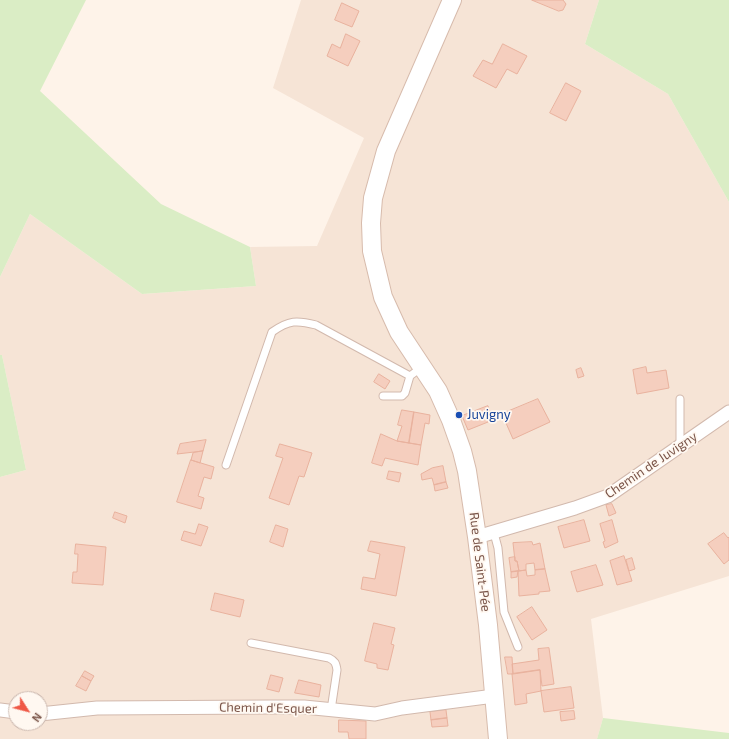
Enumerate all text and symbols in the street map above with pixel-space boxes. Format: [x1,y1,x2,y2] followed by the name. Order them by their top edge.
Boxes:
[467,407,511,423] place label: Juvigny
[454,410,464,420] marker: Juvigny
[602,428,700,502] street label: Chemin de Juvigny
[466,511,494,613] street label: Rue de Saint-Pée
[8,691,48,731] north arrow
[219,699,317,717] street label: Chemin d'Esquer
[30,711,45,725] text: N

